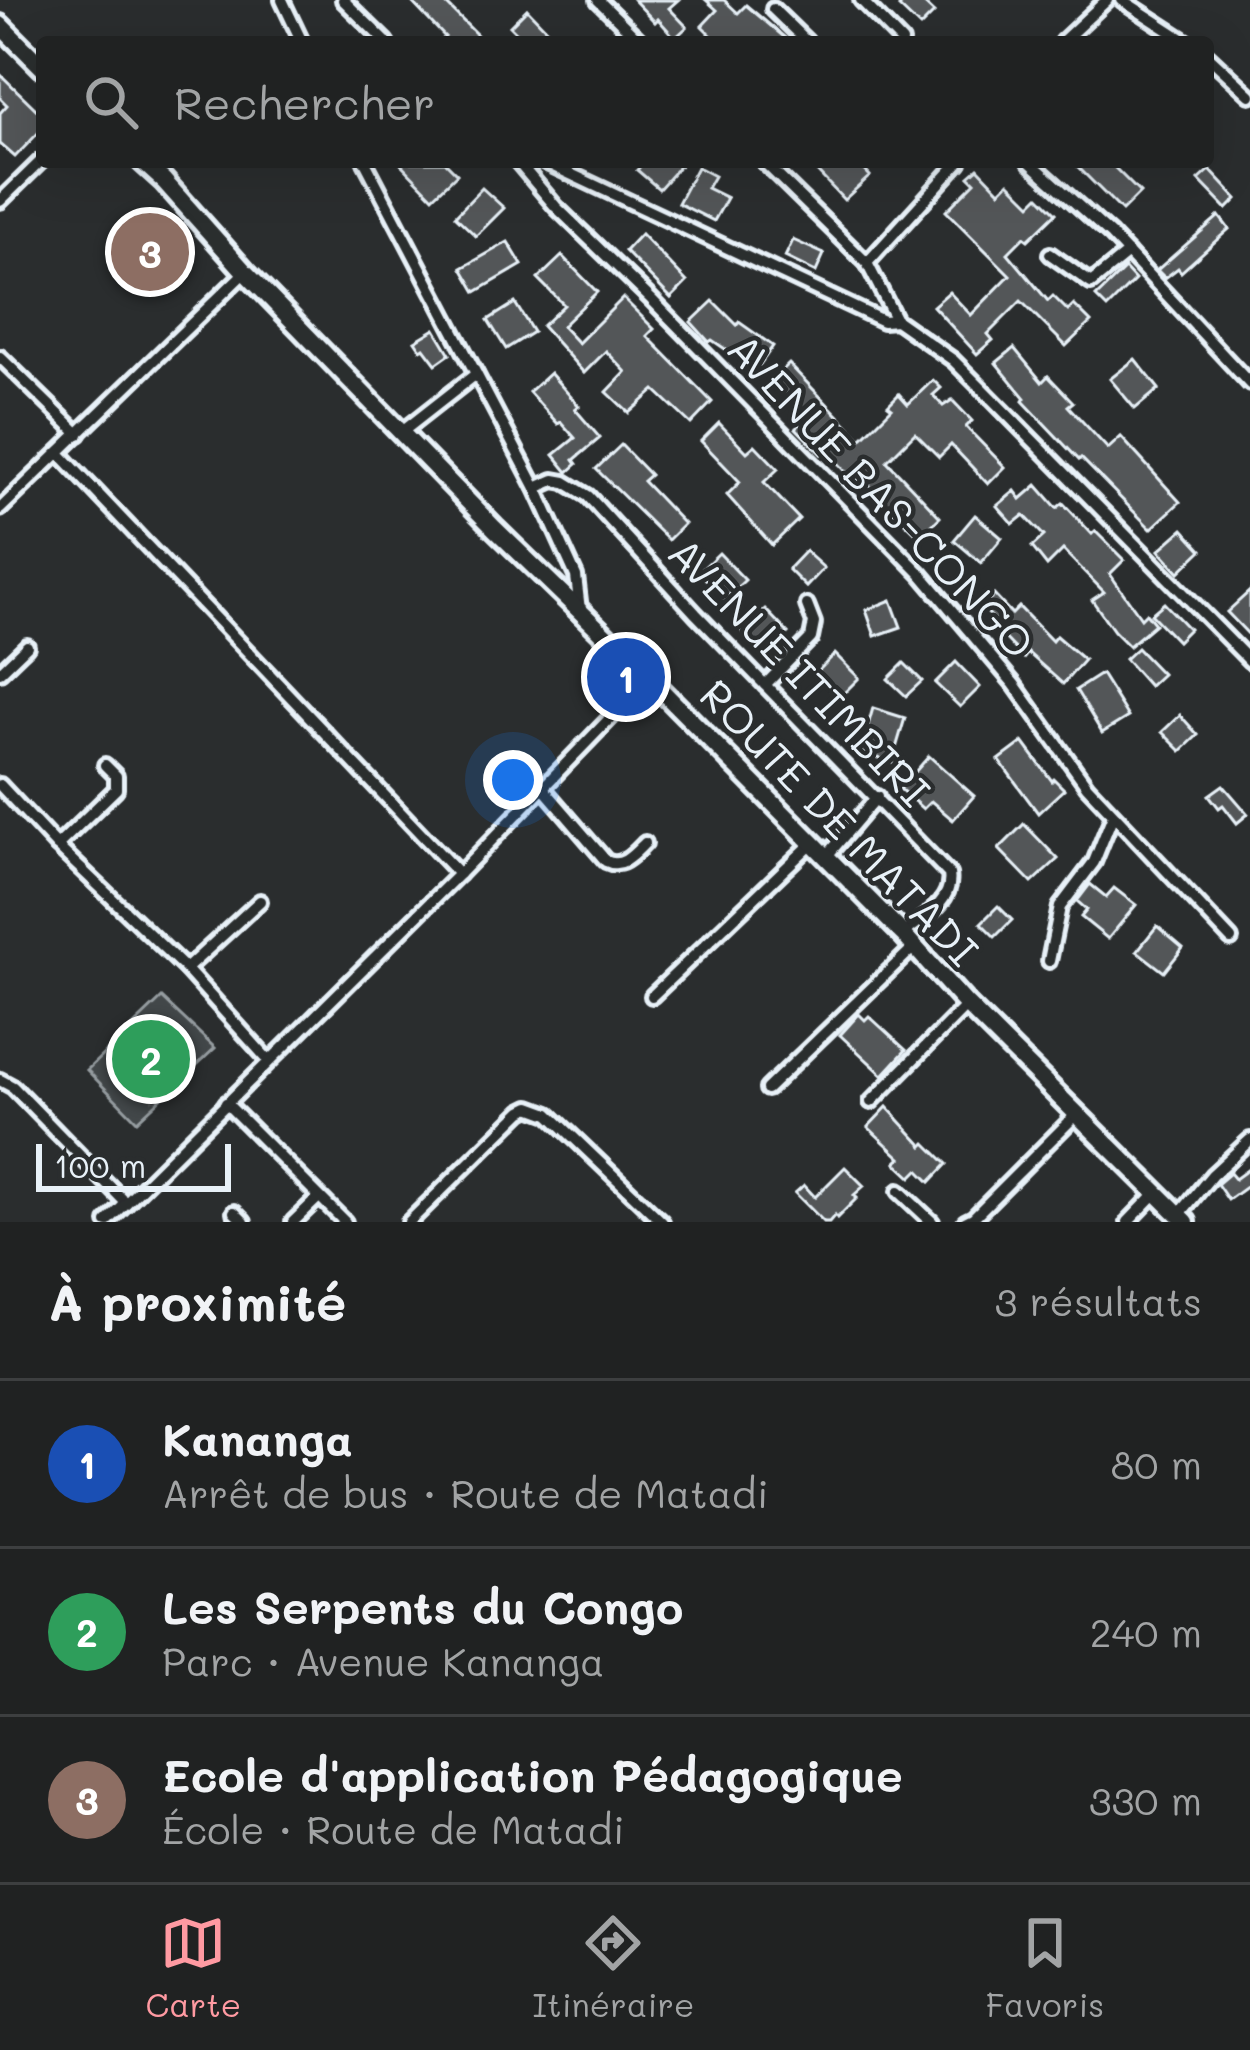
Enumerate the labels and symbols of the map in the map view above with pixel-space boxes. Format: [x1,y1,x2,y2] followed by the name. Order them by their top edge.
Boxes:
[111,207,189,297] pin: 3
[717,321,1047,669] street label: AVENUE BAS-CONGO
[657,525,943,817] street label: AVENUE ITIMBIRI
[587,632,665,722] pin: 1
[689,667,991,977] street label: ROUTE DE MATADI
[483,750,543,810] your location
[112,1014,190,1104] pin: 2
[36,1138,231,1191] scale bar

